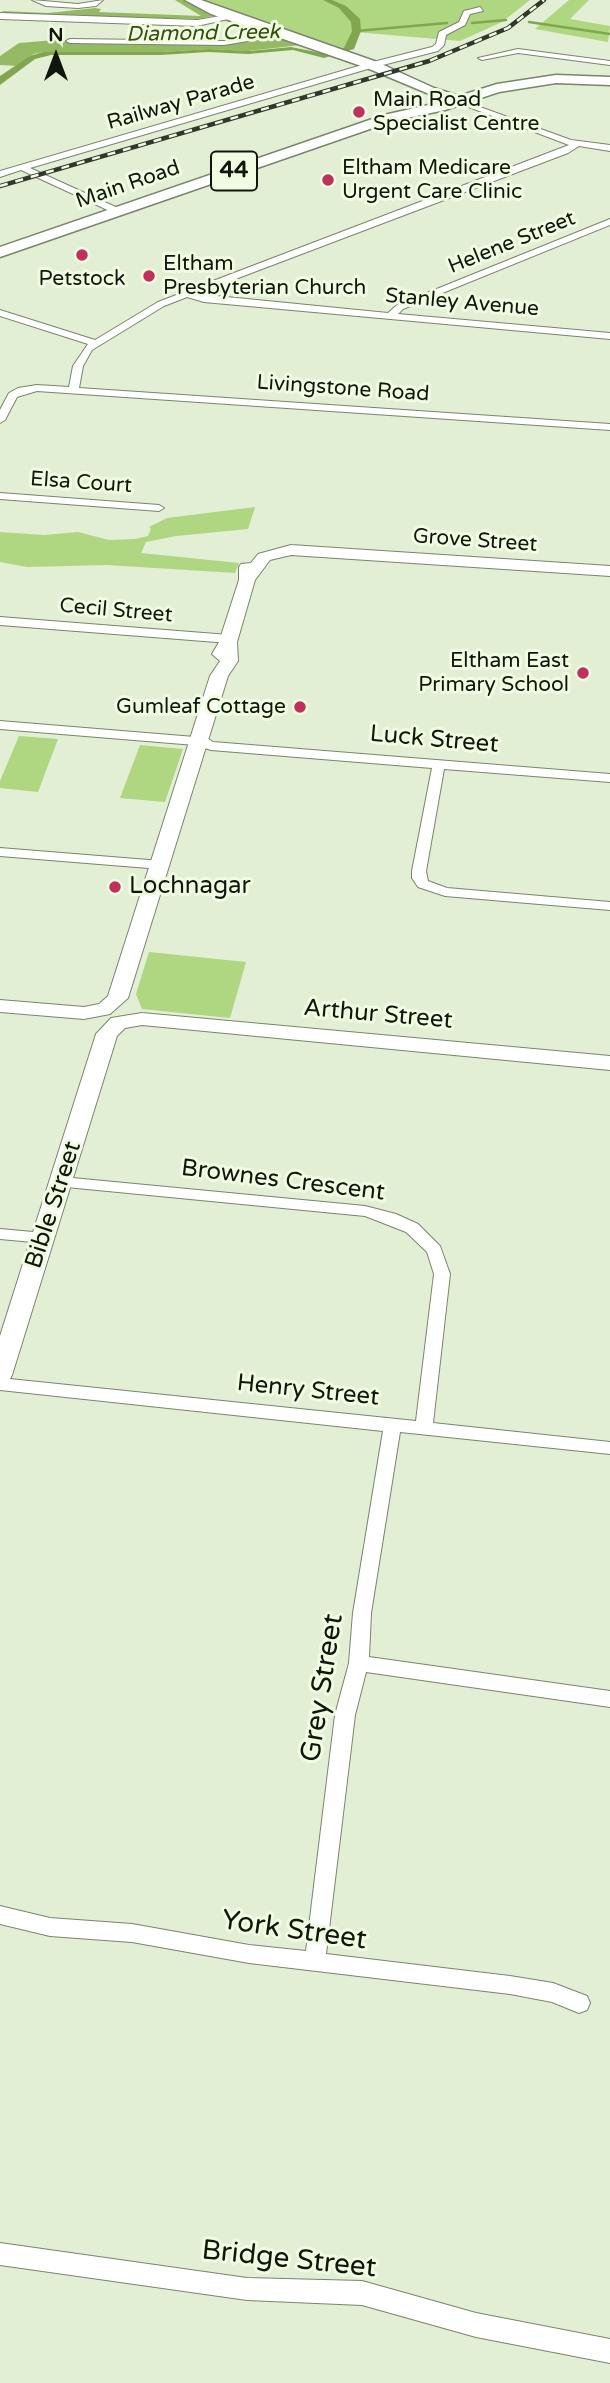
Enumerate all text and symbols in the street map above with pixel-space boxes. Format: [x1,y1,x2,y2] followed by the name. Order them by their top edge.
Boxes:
[126,20,280,48] water label: Diamond Creek
[21,21,91,91] north arrow
[48,24,64,46] text: N
[104,70,258,136] street label: Railway Parade
[373,87,539,137] place label: Main Road Specialist Centre
[351,104,367,120] marker: Main Road Specialist Centre
[211,152,257,190] road number: 44
[73,155,183,215] street label: Main Road
[342,155,522,205] place label: Eltham Medicare Urgent Care Clinic
[320,172,336,188] marker: Eltham Medicare Urgent Care Clinic
[445,206,579,280] street label: Helene Street
[74,247,90,263] marker: Petstock
[163,251,366,301] place label: Eltham Presbyterian Church
[38,266,126,292] place label: Petstock
[141,268,157,284] marker: Eltham Presbyterian Church
[384,284,540,322] street label: Stanley Avenue
[256,370,430,408] street label: Livingstone Road
[29,467,133,499] street label: Elsa Court
[412,524,538,558] street label: Grove Street
[58,594,174,628] street label: Cecil Street
[418,648,569,698] place label: Eltham East Primary School
[575,665,591,681] marker: Eltham East Primary School
[116,694,286,720] place label: Gumleaf Cottage
[292,699,308,715] marker: Gumleaf Cottage
[368,720,500,760] street label: Luck Street
[129,873,251,901] place label: Lochnagar
[107,879,123,895] marker: Lochnagar
[302,994,454,1036] street label: Arthur Street
[20,1138,88,1272] street label: Bible Street
[180,1154,386,1208] street label: Brownes Crescent
[235,1369,381,1413] street label: Henry Street
[295,1612,351,1764] street label: Grey Street
[219,1904,369,1958] street label: York Street
[200,2234,378,2286] street label: Bridge Street

